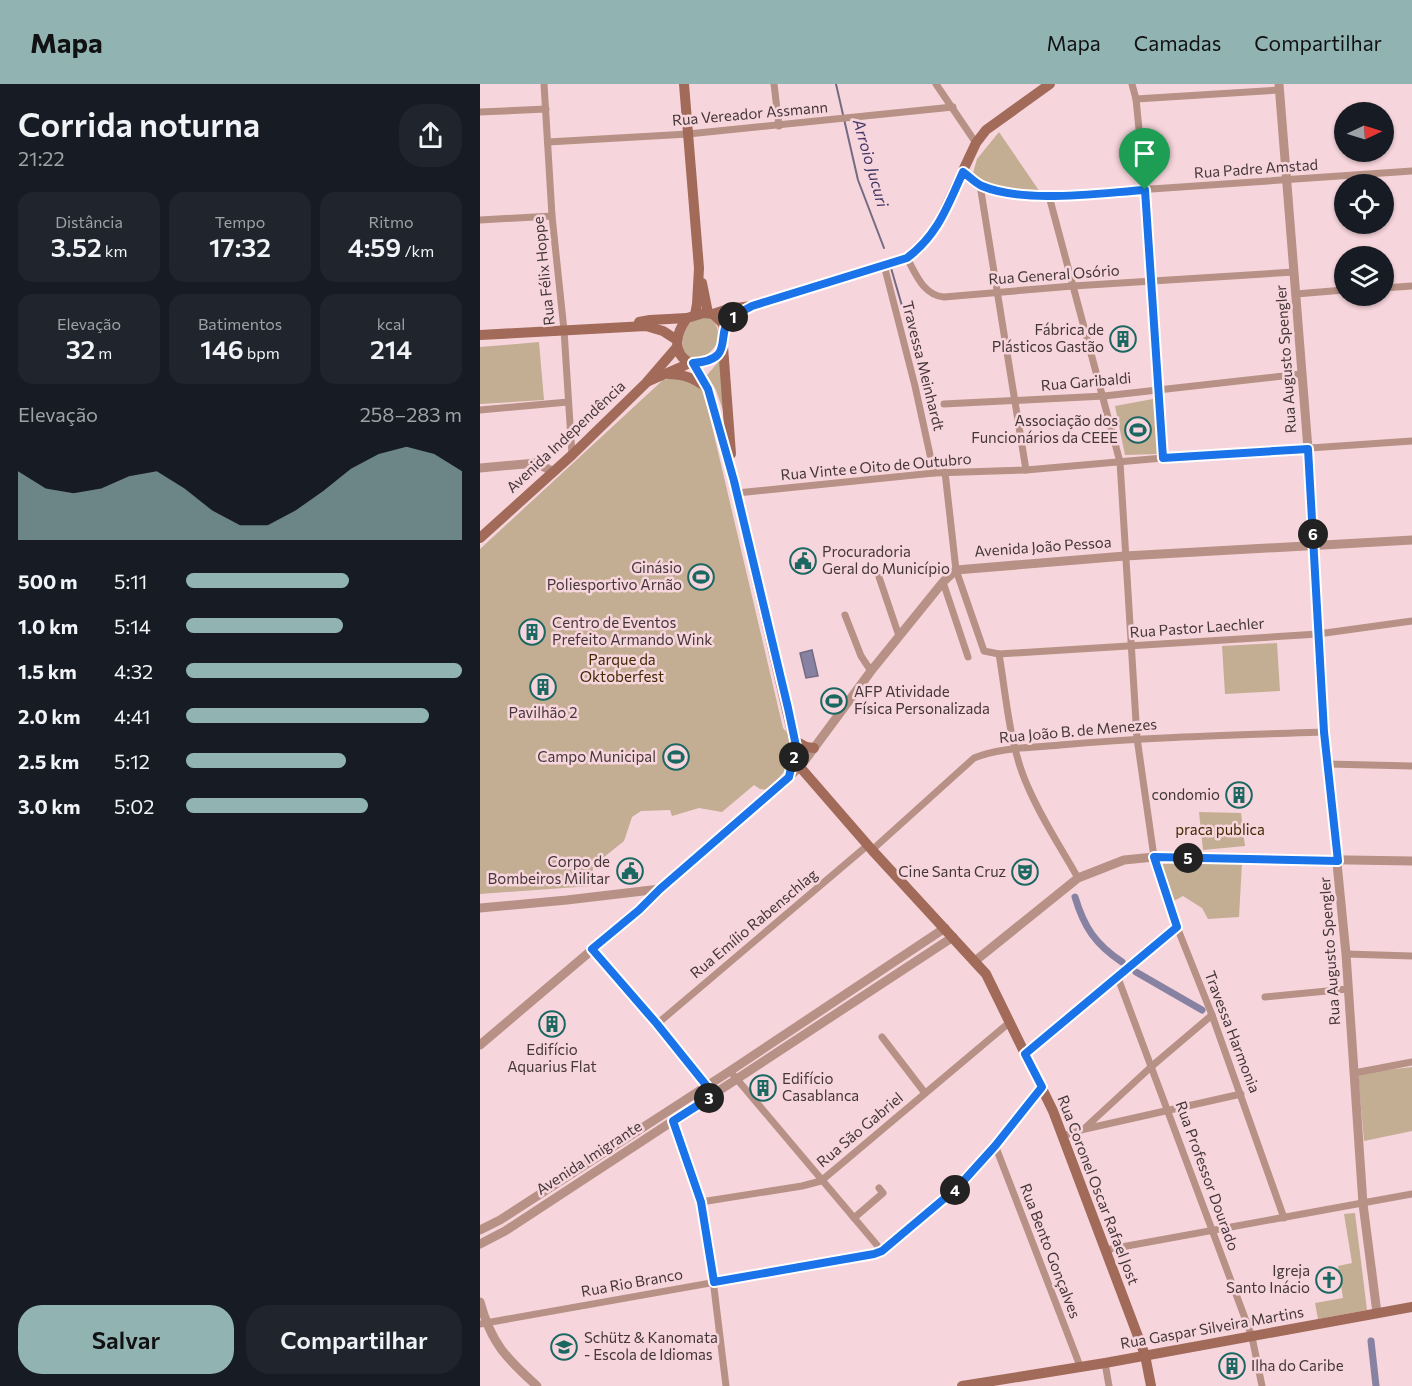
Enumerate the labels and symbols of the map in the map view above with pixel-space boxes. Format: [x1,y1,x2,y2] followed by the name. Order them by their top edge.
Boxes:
[671,97,829,129] street label: Rua Vereador Assmann
[1334,102,1394,162] north arrow
[850,116,893,210] water label: Arroio Jucuri
[1119,128,1170,190] pin
[1193,155,1319,181] street label: Rua Padre Amstad
[528,216,558,327] street label: Rua Félix Hoppe
[988,260,1120,288] street label: Rua General Osório
[1271,284,1299,434] street label: Rua Augusto Spengler
[899,299,949,433] street label: Travessa Meinhardt
[718,302,748,332] pin: 1
[992,320,1104,355] place label: Fábrica de Plásticos Gastão
[1108,324,1138,354] building icon: Fábrica de Plásticos Gastão
[1040,368,1132,394] street label: Rua Garibaldi
[502,376,628,496] street label: Avenida Independência
[971,411,1118,446] place label: Associação dos Funcionários da CEEE
[1123,415,1153,445] sports icon: Associação dos Funcionários da CEEE
[780,449,972,483] street label: Rua Vinte e Oito de Outubro
[1298,519,1328,549] pin: 6
[974,532,1112,560] street label: Avenida João Pessoa
[822,542,950,577] place label: Procuradoria Geral do Município
[788,546,818,576] public building icon: Procuradoria Geral do Município
[547,558,682,593] place label: Ginásio Poliesportivo Arnão
[686,562,716,592] sports icon: Ginásio Poliesportivo Arnão
[552,613,712,648] place label: Centro de Eventos Prefeito Armando Wink
[1129,613,1265,641] street label: Rua Pastor Laechler
[517,617,547,647] building icon: Centro de Eventos Prefeito Armando Wink
[580,650,664,685] park label: Parque da Oktoberfest
[528,672,558,702] building icon: Pavilhão 2
[854,682,990,717] place label: AFP Atividade Física Personalizada
[819,686,849,716] sports icon: AFP Atividade Física Personalizada
[509,703,577,721] place label: Pavilhão 2
[998,714,1158,746] street label: Rua João B. de Menezes
[661,742,691,772] sports icon: Campo Municipal
[779,742,809,772] pin: 2
[537,747,656,765] place label: Campo Municipal
[1224,780,1254,810] building icon: condomio
[1151,785,1220,803] place label: condomio
[1175,820,1265,838] park label: praca publica
[1173,843,1203,873] pin: 5
[488,852,610,887] place label: Corpo de Bombeiros Militar
[615,856,645,886] public building icon: Corpo de Bombeiros Militar
[1010,857,1040,887] theatre icon: Cine Santa Cruz
[898,862,1006,880] place label: Cine Santa Cruz
[686,865,821,982] street label: Rua Emílio Rabenschlag
[1315,876,1343,1026] street label: Rua Augusto Spengler
[1201,968,1264,1095] street label: Travessa Harmonia
[537,1009,567,1039] building icon: Edifício Aquarius Flat
[507,1040,597,1075] place label: Edifício Aquarius Flat
[782,1069,859,1104] place label: Edifício Casablanca
[748,1073,778,1103] building icon: Edifício Casablanca
[694,1083,724,1113] pin: 3
[813,1088,906,1170] street label: Rua São Gabriel
[1054,1092,1143,1287] street label: Rua Coronel Oscar Rafael Jost
[1173,1098,1243,1253] street label: Rua Professor Dourado
[532,1116,645,1198] street label: Avenida Imigrante
[940,1175,970,1205] pin: 4
[1017,1181,1085,1321] street label: Rua Bento Gonçalves
[1226,1261,1310,1296] place label: Igreja Santo Inácio
[579,1264,684,1300] street label: Rua Rio Branco
[1314,1265,1344,1295] church icon: Igreja Santo Inácio
[1119,1302,1305,1352] street label: Rua Gaspar Silveira Martins
[584,1328,718,1363] place label: Schütz & Kanomata - Escola de Idiomas
[549,1332,579,1362] school or university icon: Schütz & Kanomata - Escola de Idiomas
[1217,1351,1247,1381] building icon: Ilha do Caribe
[1251,1356,1344,1374] place label: Ilha do Caribe

